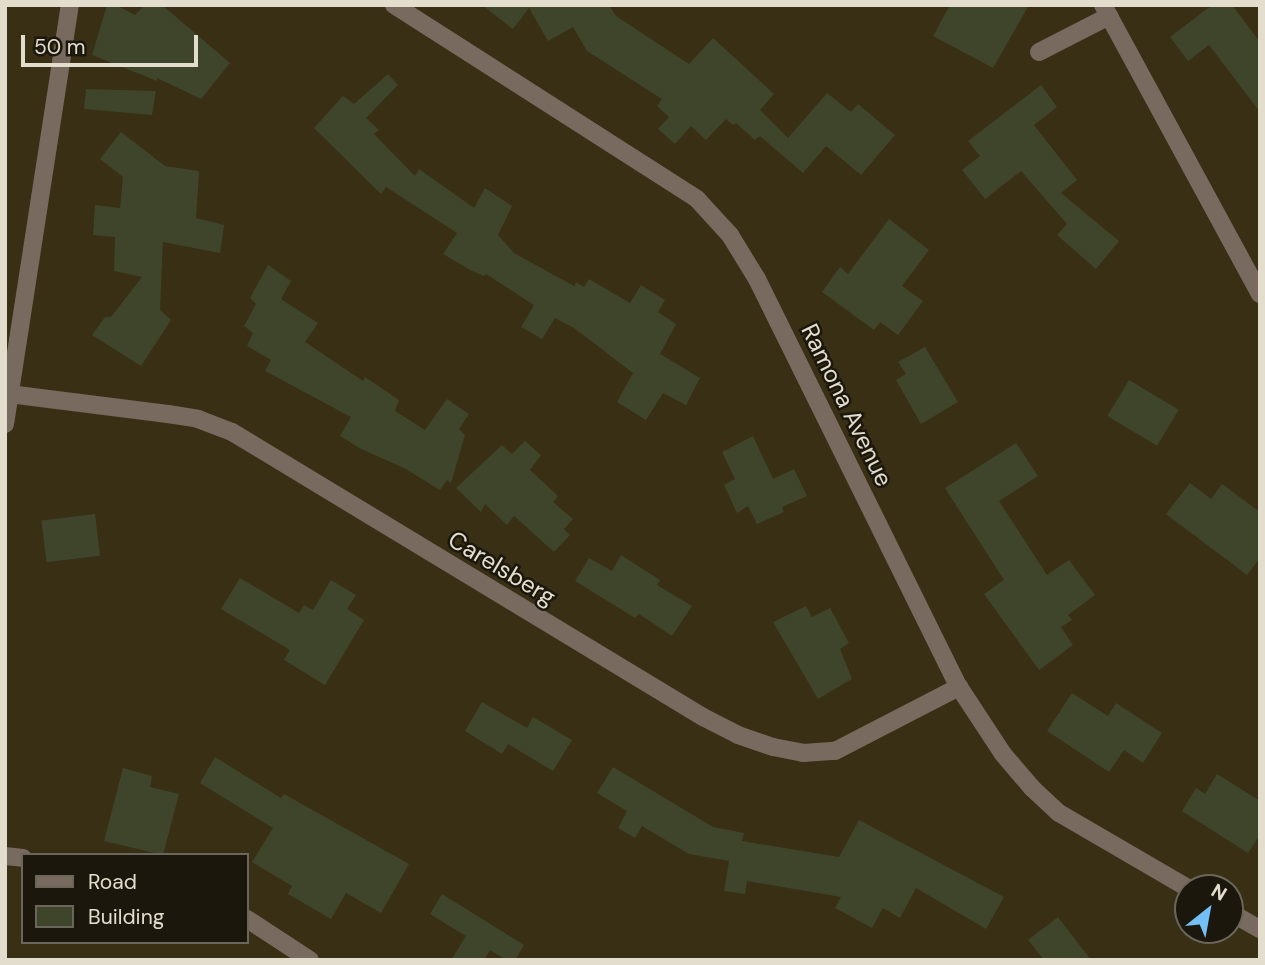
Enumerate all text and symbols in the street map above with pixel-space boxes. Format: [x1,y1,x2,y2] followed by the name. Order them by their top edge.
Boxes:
[24,21,201,65] scale bar
[34,33,85,61] text: 50 m
[795,319,899,491] street label: Ramona Avenue
[443,525,561,611] street label: Carelsberg
[21,853,248,944] legend
[88,868,137,896] text: Road
[1174,874,1244,944] north arrow
[1207,878,1231,907] text: N
[88,903,164,931] text: Building

